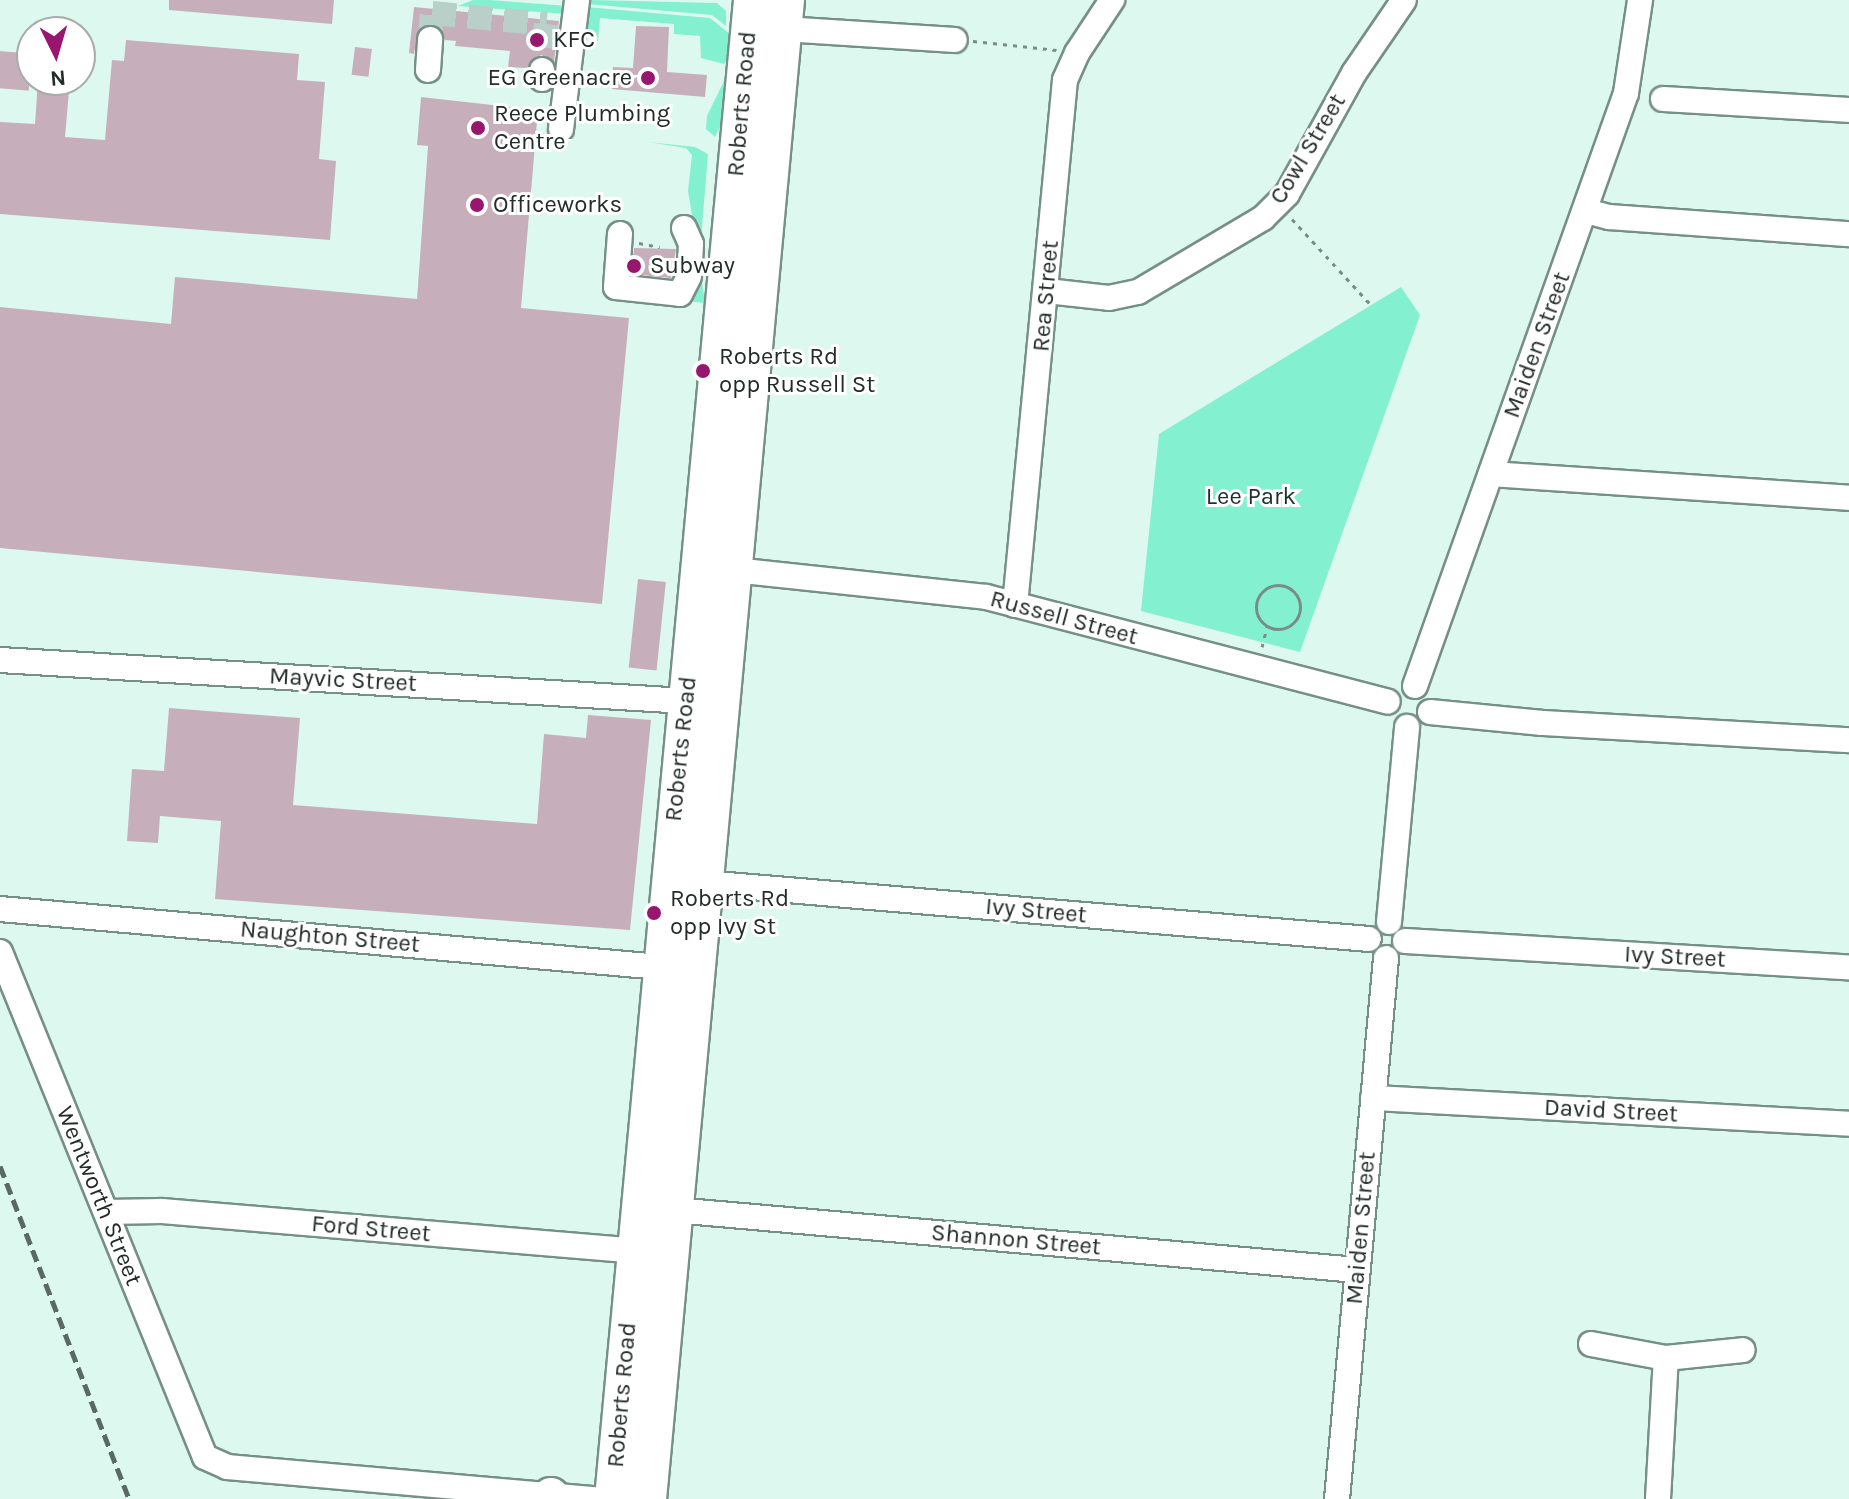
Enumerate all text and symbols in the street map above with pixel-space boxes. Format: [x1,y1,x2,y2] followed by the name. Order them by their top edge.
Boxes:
[16,16,96,96] north arrow
[553,26,595,54] place label: KFC
[721,30,763,178] street label: Roberts Road
[528,31,546,49] marker: KFC
[49,64,67,92] text: N
[487,64,632,92] place label: EG Greenacre
[639,69,657,87] marker: EG Greenacre
[1264,89,1352,209] street label: Cowl Street
[494,100,670,156] place label: Reece Plumbing Centre
[469,119,487,137] marker: Reece Plumbing Centre
[493,191,622,219] place label: Officeworks
[468,196,486,214] marker: Officeworks
[1027,239,1065,353] street label: Rea Street
[650,252,735,280] place label: Subway
[625,257,643,275] marker: Subway
[1497,268,1577,422] street label: Maiden Street
[719,343,875,399] place label: Roberts Rd opp Russell St
[694,362,712,380] marker: Roberts Rd opp Russell St
[1206,483,1296,511] park label: Lee Park
[987,584,1141,652] street label: Russell Street
[268,662,418,698] street label: Mayvic Street
[659,675,703,823] street label: Roberts Road
[670,885,789,941] place label: Roberts Rd opp Ivy St
[984,892,1088,930] street label: Ivy Street
[645,904,663,922] marker: Roberts Rd opp Ivy St
[239,915,421,959] street label: Naughton Street
[1624,940,1726,974] street label: Ivy Street
[1543,1093,1679,1129] street label: David Street
[50,1102,148,1290] street label: Wentworth Street
[1340,1150,1382,1306] street label: Maiden Street
[310,1209,432,1249] street label: Ford Street
[930,1218,1102,1262] street label: Shannon Street
[601,1321,643,1469] street label: Roberts Road

